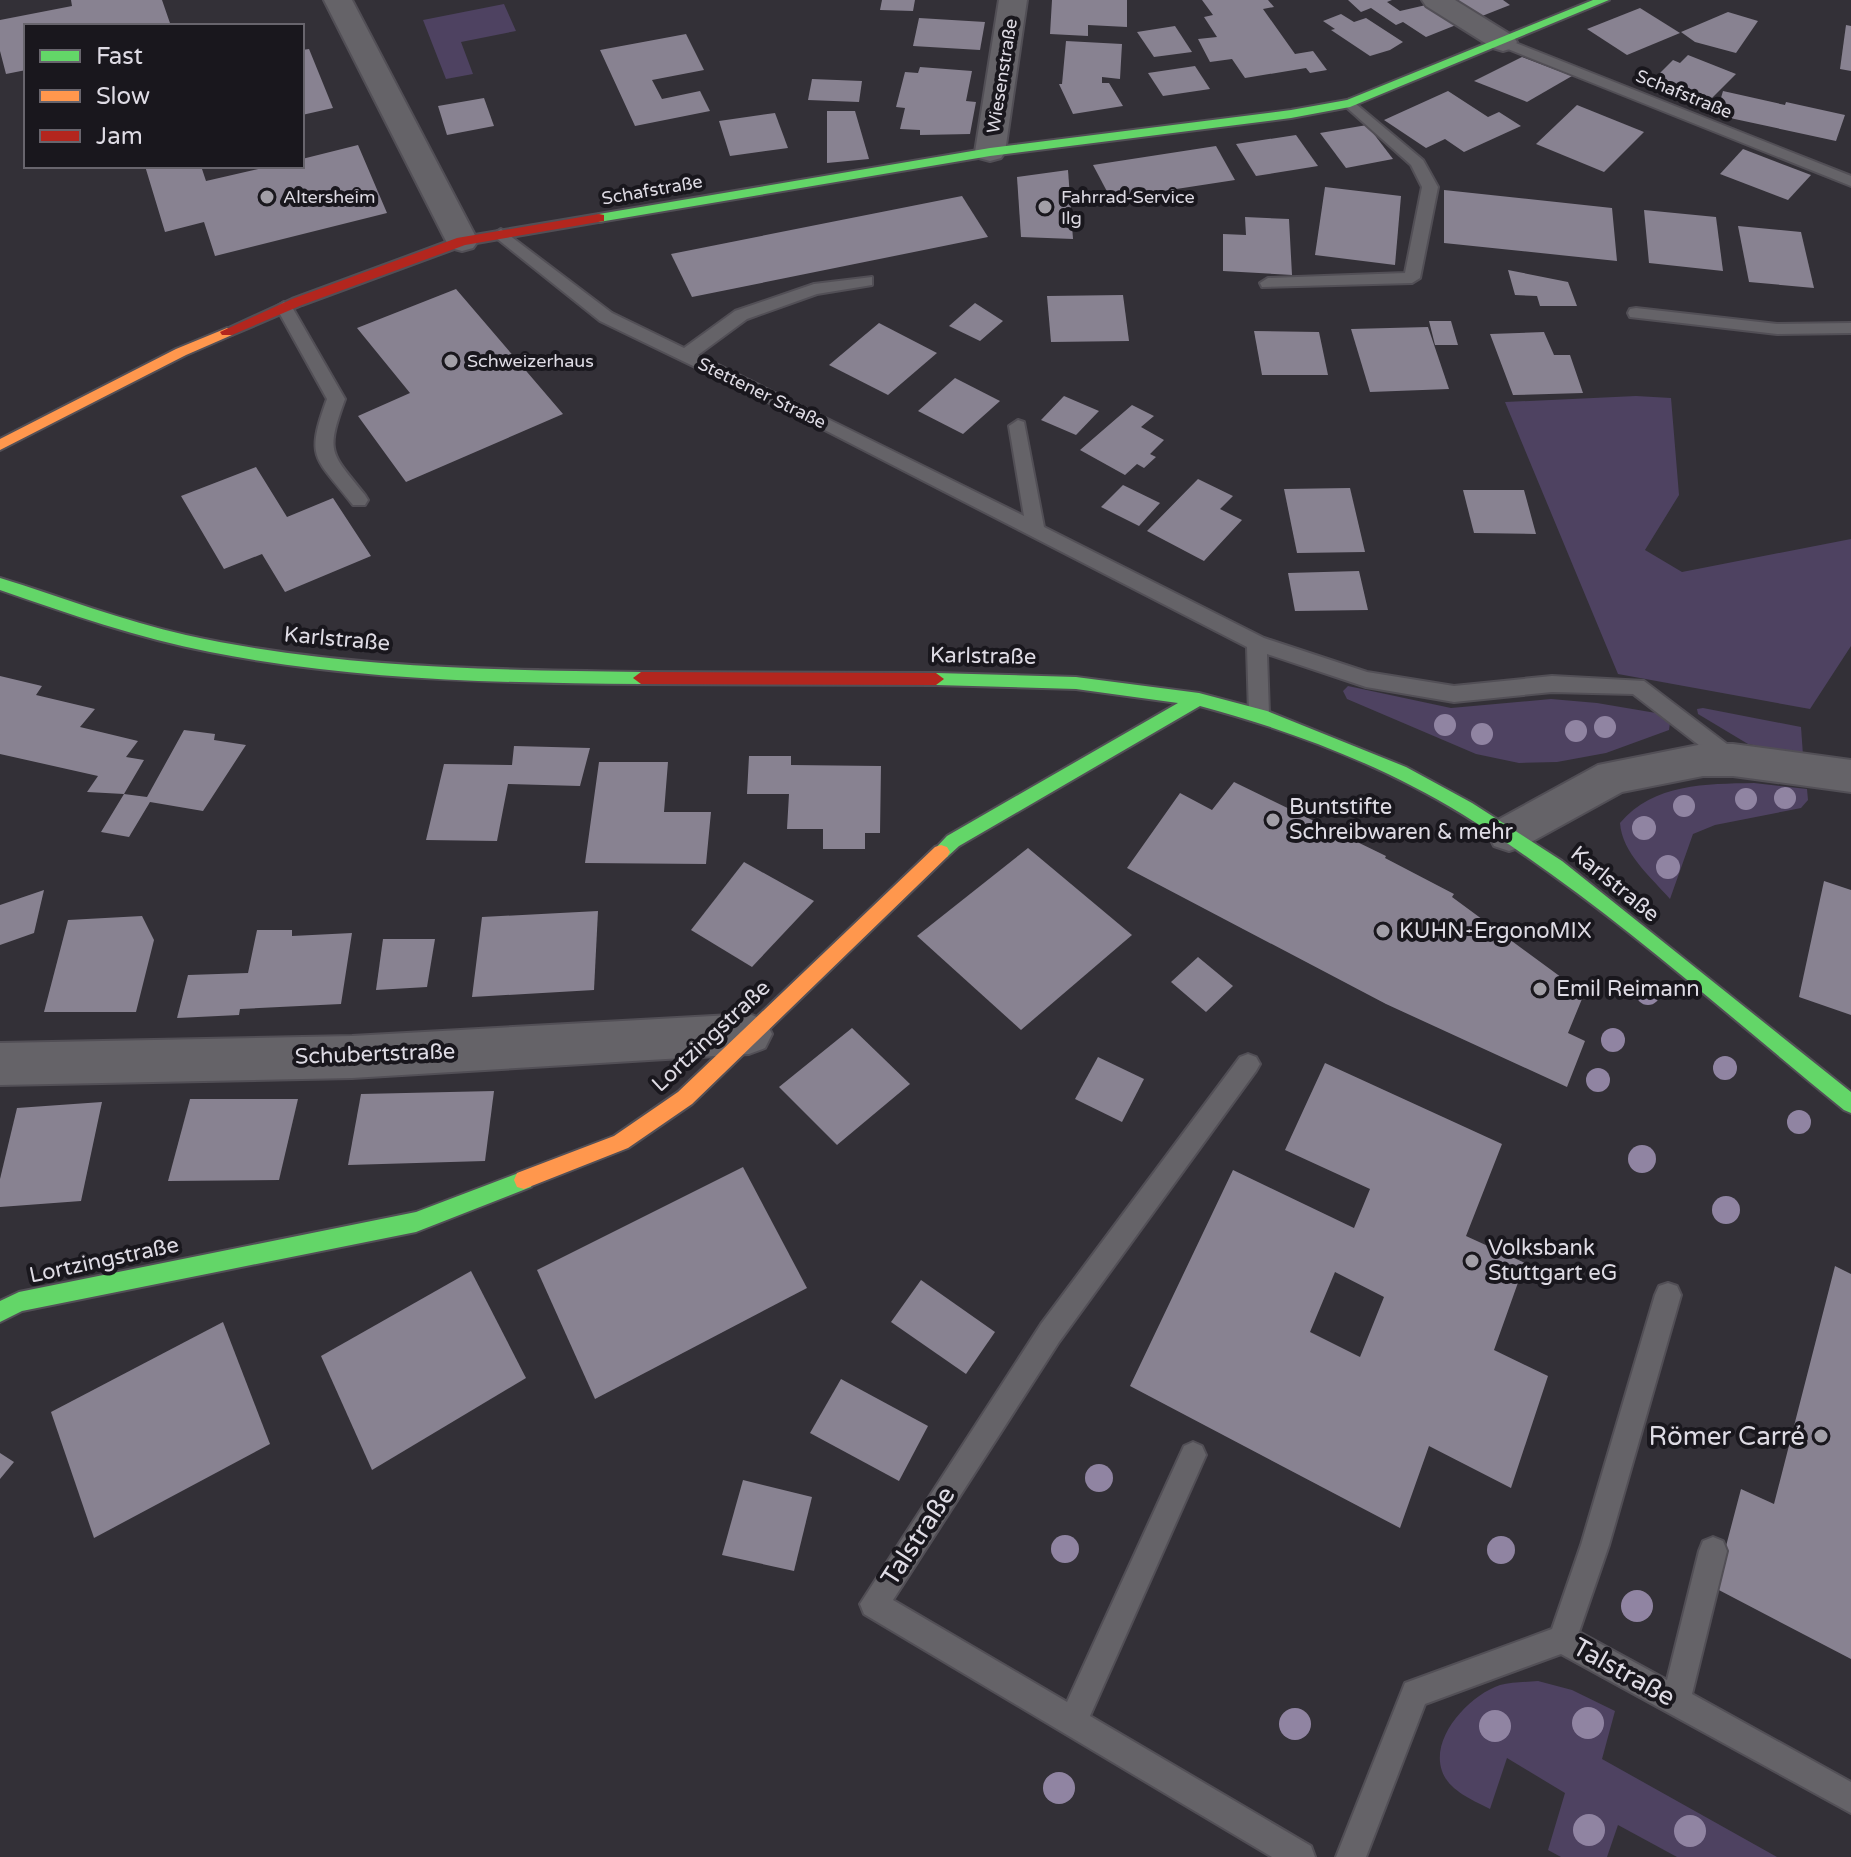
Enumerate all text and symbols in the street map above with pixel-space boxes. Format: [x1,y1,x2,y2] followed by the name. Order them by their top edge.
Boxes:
[982,17,1022,135] street label: Wiesenstraße
[24,24,304,168] legend
[96,42,143,71] text: Fast
[1633,65,1735,123] street label: Schafstraße
[96,82,150,111] text: Slow
[96,122,143,151] text: Jam
[600,170,704,210] street label: Schafstraße
[283,186,375,208] place label: Altersheim
[1061,186,1195,229] place label: Fahrrad-Service Ilg
[258,188,276,206] marker: Altersheim
[1036,198,1054,216] marker: Fahrrad-Service Ilg
[467,350,594,372] place label: Schweizerhaus
[442,352,460,370] marker: Schweizerhaus
[694,352,830,434] street label: Stettener Straße
[283,621,391,657] street label: Karlstraße
[930,642,1036,670] street label: Karlstraße
[1289,794,1514,845] place label: Buntstifte Schreibwaren & mehr
[1264,811,1282,829] marker: Buntstifte Schreibwaren & mehr
[1565,840,1665,928] street label: Karlstraße
[1399,918,1592,944] place label: KUHN-ErgonoMIX
[1374,922,1392,940] marker: KUHN-ErgonoMIX
[647,975,775,1097] street label: Lortzingstraße
[1556,976,1700,1002] place label: Emil Reimann
[1531,980,1549,998] marker: Emil Reimann
[294,1038,456,1070] street label: Schubertstraße
[27,1231,181,1289] street label: Lortzingstraße
[1488,1235,1617,1286] place label: Volksbank Stuttgart eG
[1463,1252,1481,1270] marker: Volksbank Stuttgart eG
[1648,1421,1805,1452] place label: Römer Carré
[1812,1427,1830,1445] marker: Römer Carré
[874,1480,962,1592] street label: Talstraße
[1567,1631,1681,1713] street label: Talstraße

